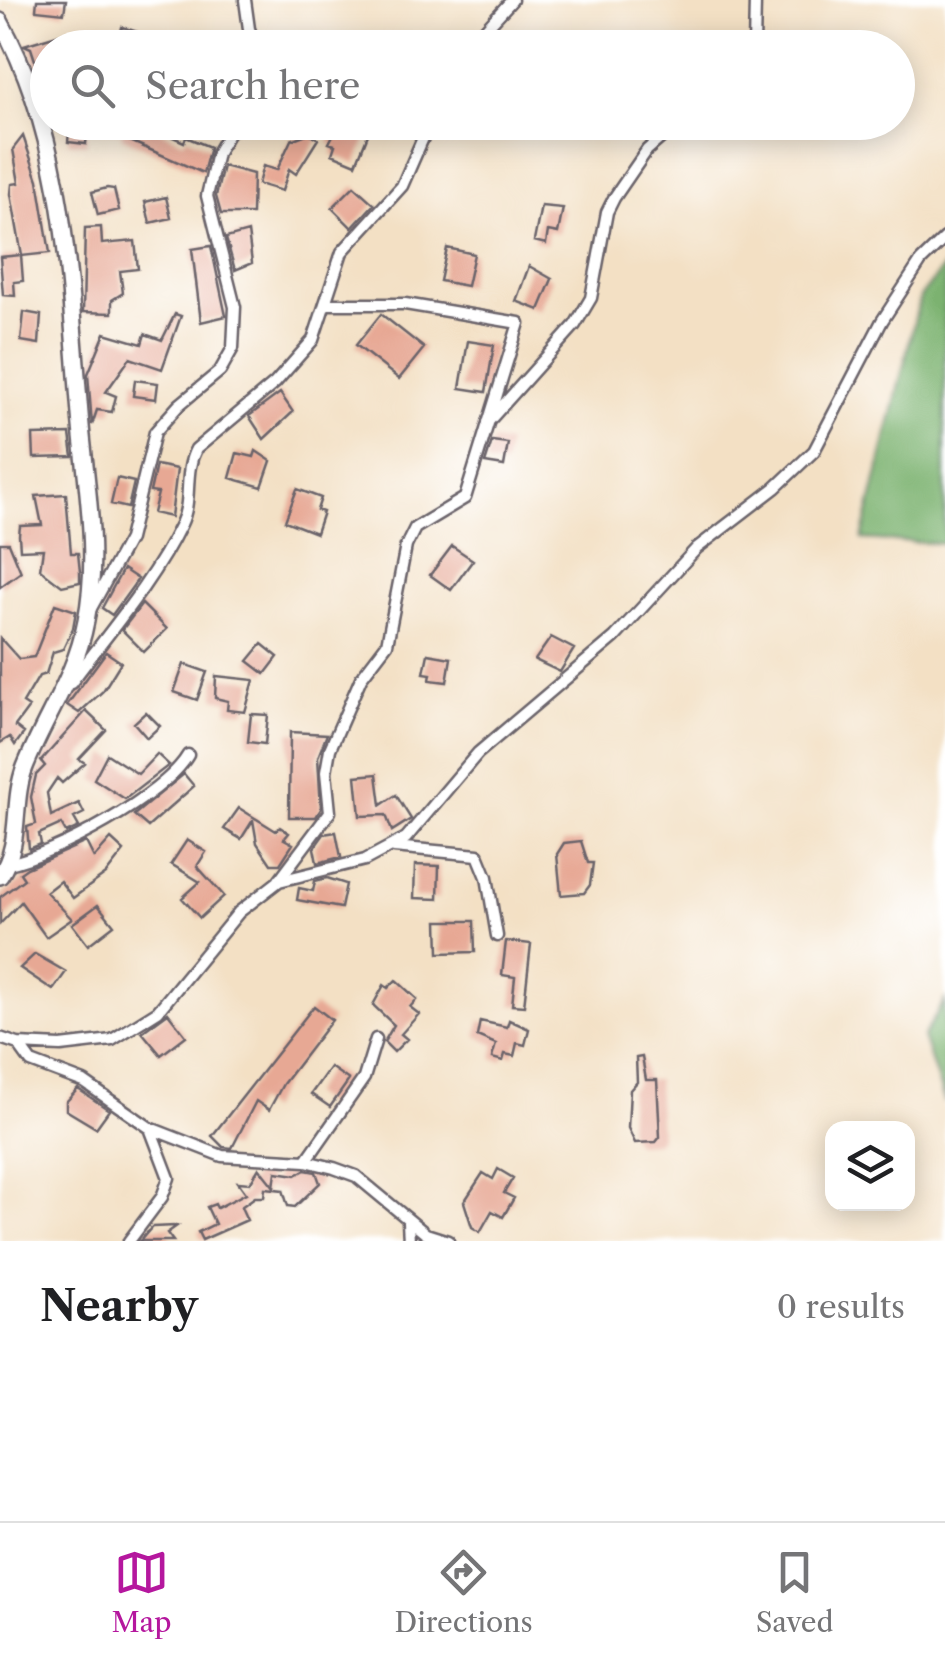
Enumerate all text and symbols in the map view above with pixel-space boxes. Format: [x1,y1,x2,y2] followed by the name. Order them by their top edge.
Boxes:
[30,30,915,140] search box
[65,58,120,113] icon: search
[145,62,360,109] text: Search here
[825,1121,915,1211] map controls
[825,1121,915,1211] button: layers
[40,1280,198,1332] text: Nearby
[777,1287,905,1326] text: 0 results
[111,1545,172,1639] tab: Map
[394,1545,533,1639] tab: Directions
[756,1545,834,1639] tab: Saved

